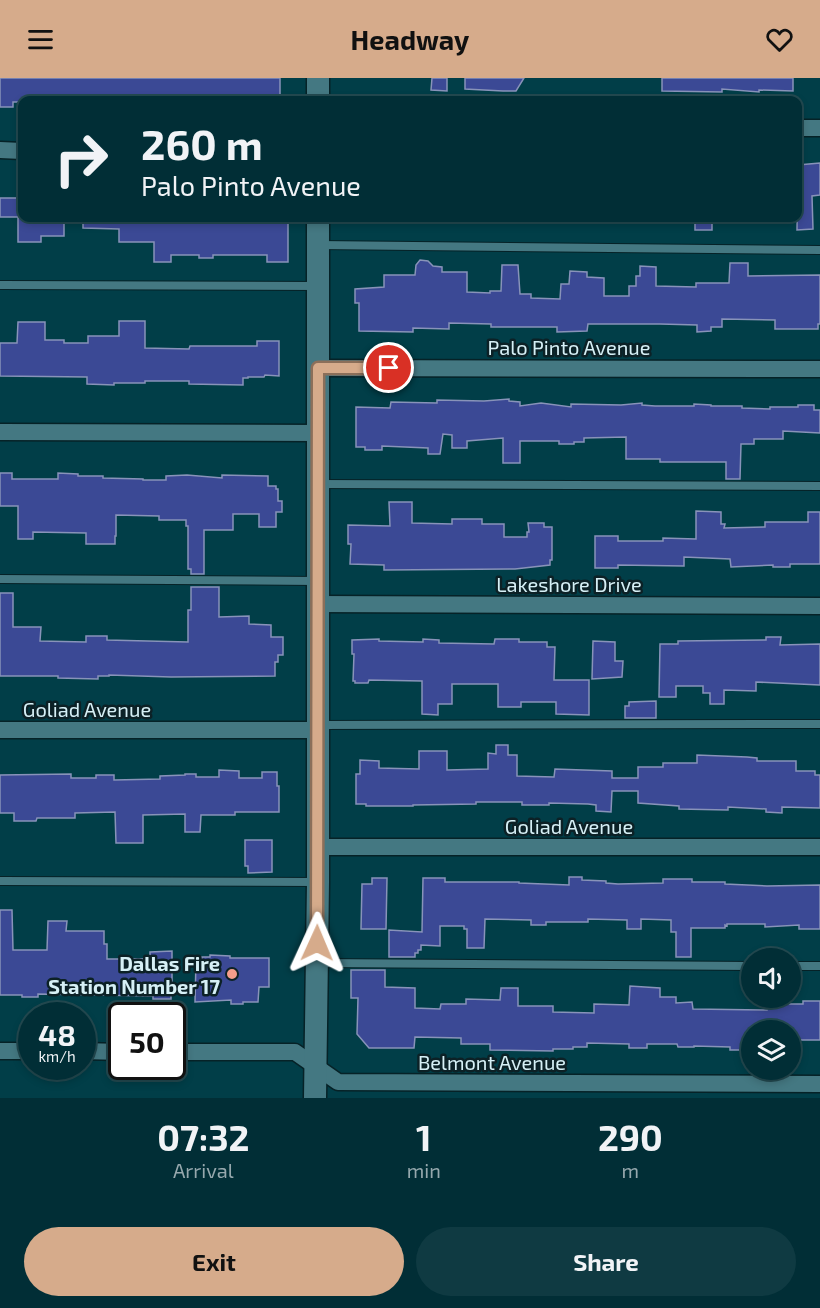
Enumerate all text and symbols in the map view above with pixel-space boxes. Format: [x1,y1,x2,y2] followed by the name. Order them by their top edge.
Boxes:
[24,23,57,56] icon: menu
[351,23,469,55] text: Headway
[763,23,796,56] icon: heart
[141,118,263,168] text: 260 m
[42,120,120,198] icon: right
[141,169,361,201] text: Palo Pinto Avenue
[488,335,650,359] street label: Palo Pinto Avenue
[363,342,414,393] pin
[372,351,405,384] icon: arrive
[496,572,642,596] street label: Lakeshore Drive
[23,697,151,721] street label: Goliad Avenue
[505,814,633,838] street label: Goliad Avenue
[285,911,349,975] position arrow
[741,948,801,1080] map controls
[741,948,801,1008] button: sound
[48,951,220,998] place label: Dallas Fire Station Number 17
[225,967,239,981] marker: Dallas Fire Station Number 17
[108,1002,186,1080] speed limit sign: 50
[38,1016,76,1052] text: 48
[741,1020,801,1080] button: layers
[38,1047,76,1065] text: km/h
[418,1050,566,1074] street label: Belmont Avenue
[157,1115,249,1158] text: 07:32
[416,1115,431,1158] text: 1
[598,1115,663,1158] text: 290
[173,1158,234,1182] text: Arrival
[407,1158,441,1182] text: min
[622,1158,639,1182] text: m
[24,1227,404,1296] button: Exit
[416,1227,796,1296] button: Share

